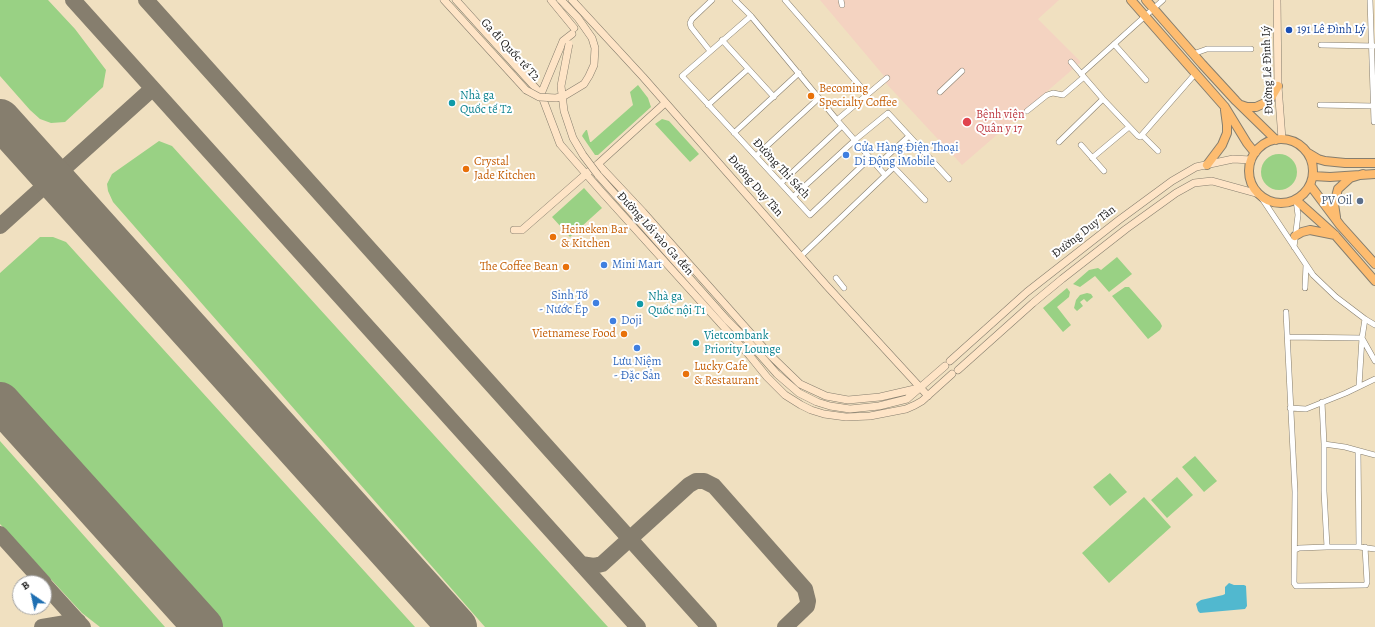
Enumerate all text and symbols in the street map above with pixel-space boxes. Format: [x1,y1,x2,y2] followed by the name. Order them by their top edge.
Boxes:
[477,16,543,84] street label: Ga đi Quốc tế T2
[1297,23,1365,37] place label: 191 Lê Đình Lý
[1259,25,1277,115] street label: Đường Lê Đình Lý
[1284,25,1294,35] marker: 191 Lê Đình Lý
[819,82,897,110] place label: Becoming Specialty Coffee
[460,89,512,117] place label: Nhà ga Quốc tế T2
[806,91,816,101] marker: Becoming Specialty Coffee
[447,98,457,108] marker: Nhà ga Quốc tế T2
[976,108,1024,136] place label: Bệnh viện Quân y 17
[961,116,973,128] marker: Bệnh viện Quân y 17
[749,136,813,202] street label: Đường Thi Sách
[854,141,959,169] place label: Cửa Hàng Điện Thoại Di Động iMobile
[841,150,851,160] marker: Cửa Hàng Điện Thoại Di Động iMobile
[724,152,786,220] street label: Đường Duy Tân
[474,155,536,183] place label: Crystal Jade Kitchen
[461,164,471,174] marker: Crystal Jade Kitchen
[614,189,696,279] street label: Đường Lối vào Ga đến
[1321,194,1352,208] place label: PV Oil
[1355,196,1365,206] marker: PV Oil
[1049,203,1119,261] street label: Đường Duy Tân
[561,223,628,251] place label: Heineken Bar & Kitchen
[548,232,558,242] marker: Heineken Bar & Kitchen
[612,258,662,272] place label: Mini Mart
[480,260,558,274] place label: The Coffee Bean
[599,260,609,270] marker: Mini Mart
[561,262,571,272] marker: The Coffee Bean
[539,289,588,317] place label: Sinh Tố - Nước Ép
[648,290,705,318] place label: Nhà ga Quốc nội T1
[591,298,601,308] marker: Sinh Tố - Nước Ép
[635,299,645,309] marker: Nhà ga Quốc nội T1
[621,314,642,328] place label: Doji
[608,316,618,326] marker: Doji
[532,327,616,341] place label: Vietnamese Food
[619,329,629,339] marker: Vietnamese Food
[704,329,781,357] place label: Vietcombank Priority Lounge
[691,338,701,348] marker: Vietcombank Priority Lounge
[632,343,642,353] marker: Lưu Niệm - Đặc Sản
[613,355,661,383] place label: Lưu Niệm - Đặc Sản
[694,360,759,388] place label: Lucky Cafe & Restaurant
[681,369,691,379] marker: Lucky Cafe & Restaurant
[12,575,52,615] north arrow
[19,577,33,594] text: B

